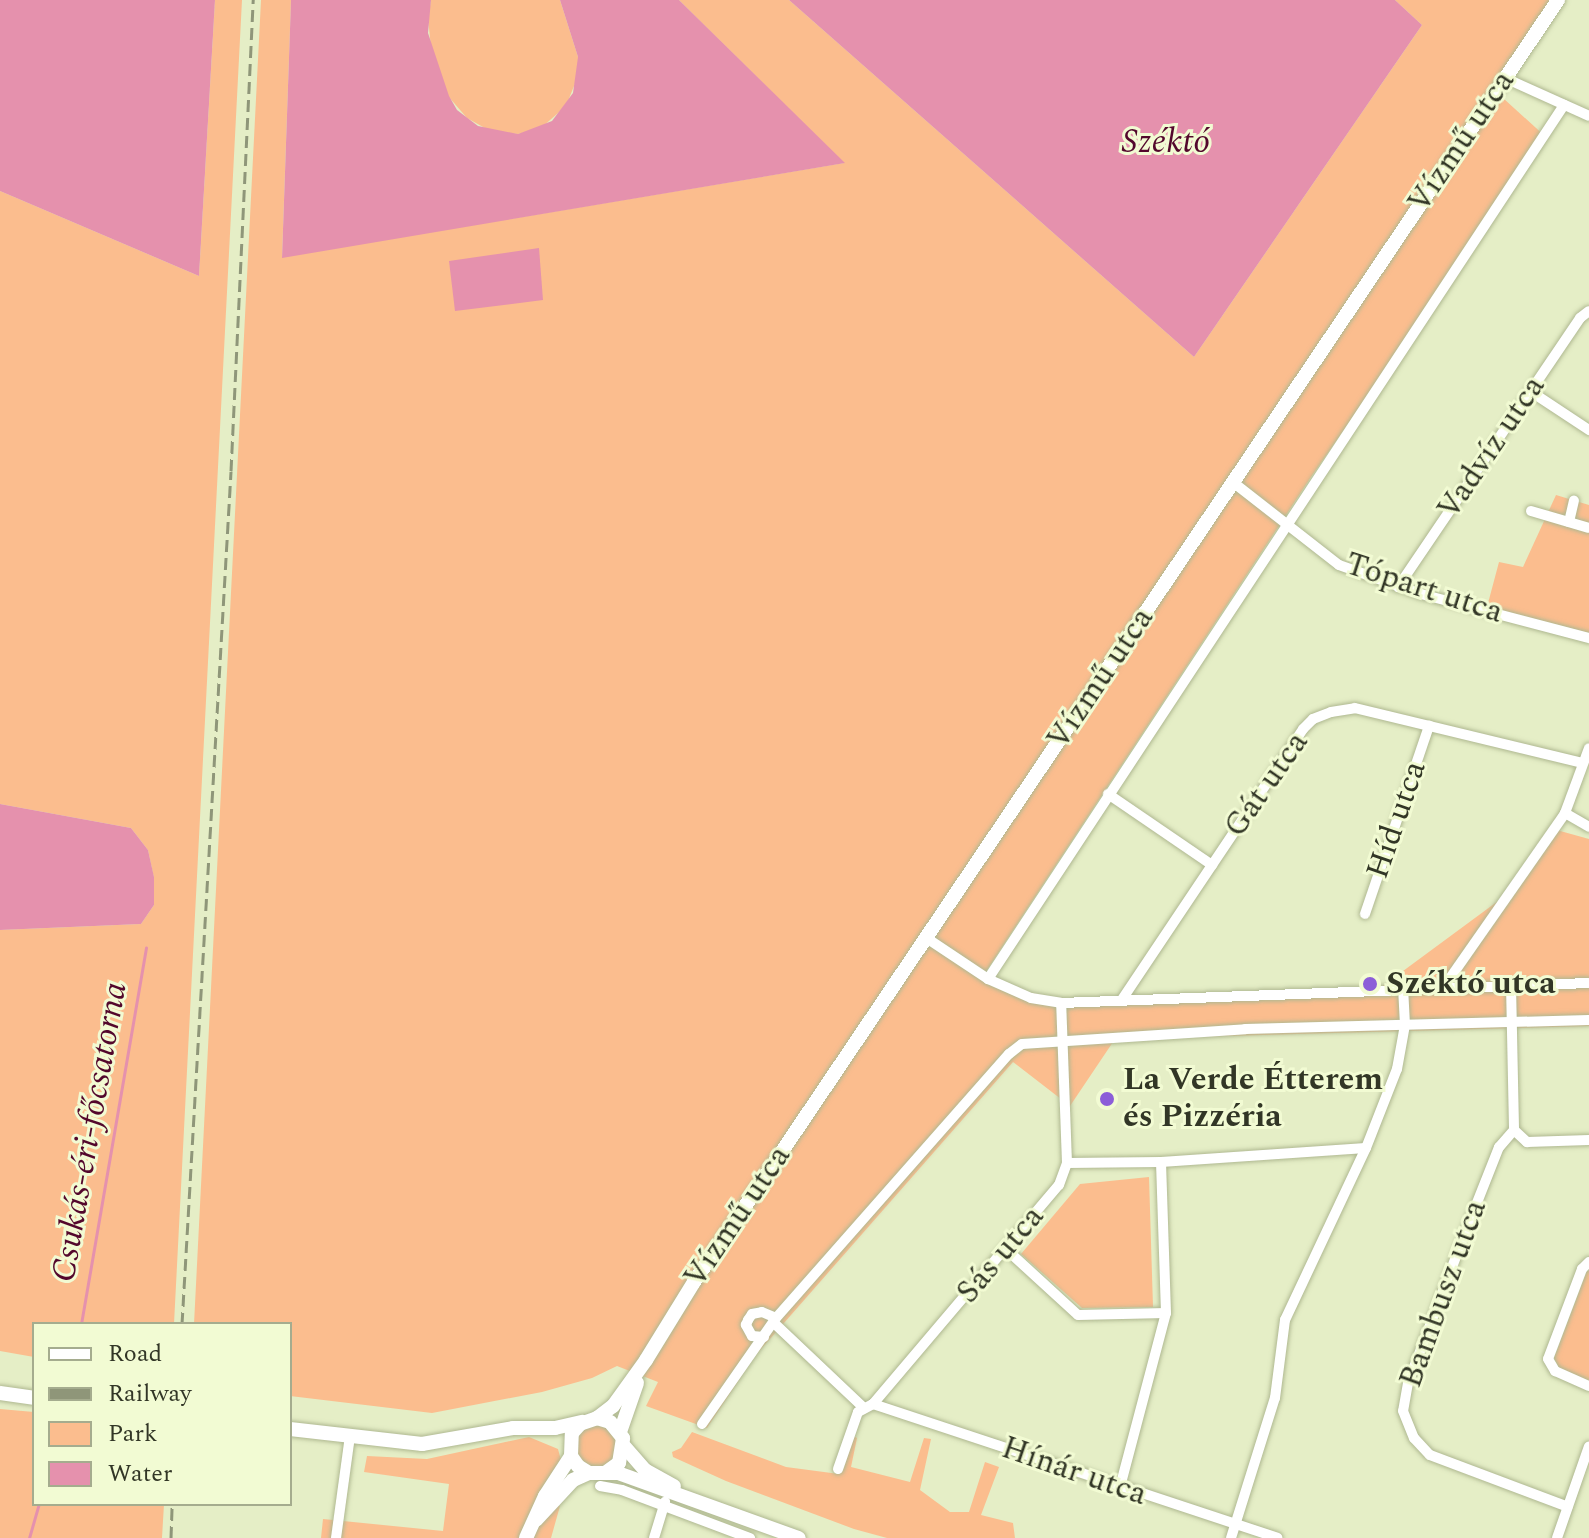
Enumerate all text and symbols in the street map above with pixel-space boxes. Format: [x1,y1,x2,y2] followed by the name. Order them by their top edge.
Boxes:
[1401,64,1523,220] street label: Vízmű utca
[1122,123,1210,163] water label: Széktó
[1430,369,1554,527] street label: Vadvíz utca
[1340,545,1508,633] street label: Tópart utca
[1040,601,1162,757] street label: Vízmű utca
[1217,725,1317,845] street label: Gát utca
[1359,756,1435,884] street label: Híd utca
[1386,965,1556,1003] place label: Széktó utca
[1361,975,1379,993] marker: Széktó utca
[44,979,136,1285] water label: Csukás-éri-főcsatorna
[1123,1062,1383,1137] place label: La Verde Étterem és Pizzéria
[1098,1090,1116,1108] marker: La Verde Étterem és Pizzéria
[677,1139,799,1295] street label: Vízmű utca
[1392,1195,1496,1393] street label: Bambusz utca
[949,1198,1053,1312] street label: Sás utca
[32,1322,292,1506] legend
[108,1336,162,1372] text: Road
[108,1376,192,1412] text: Railway
[108,1416,158,1452] text: Park
[996,1429,1152,1515] street label: Hínár utca
[108,1456,172,1492] text: Water

